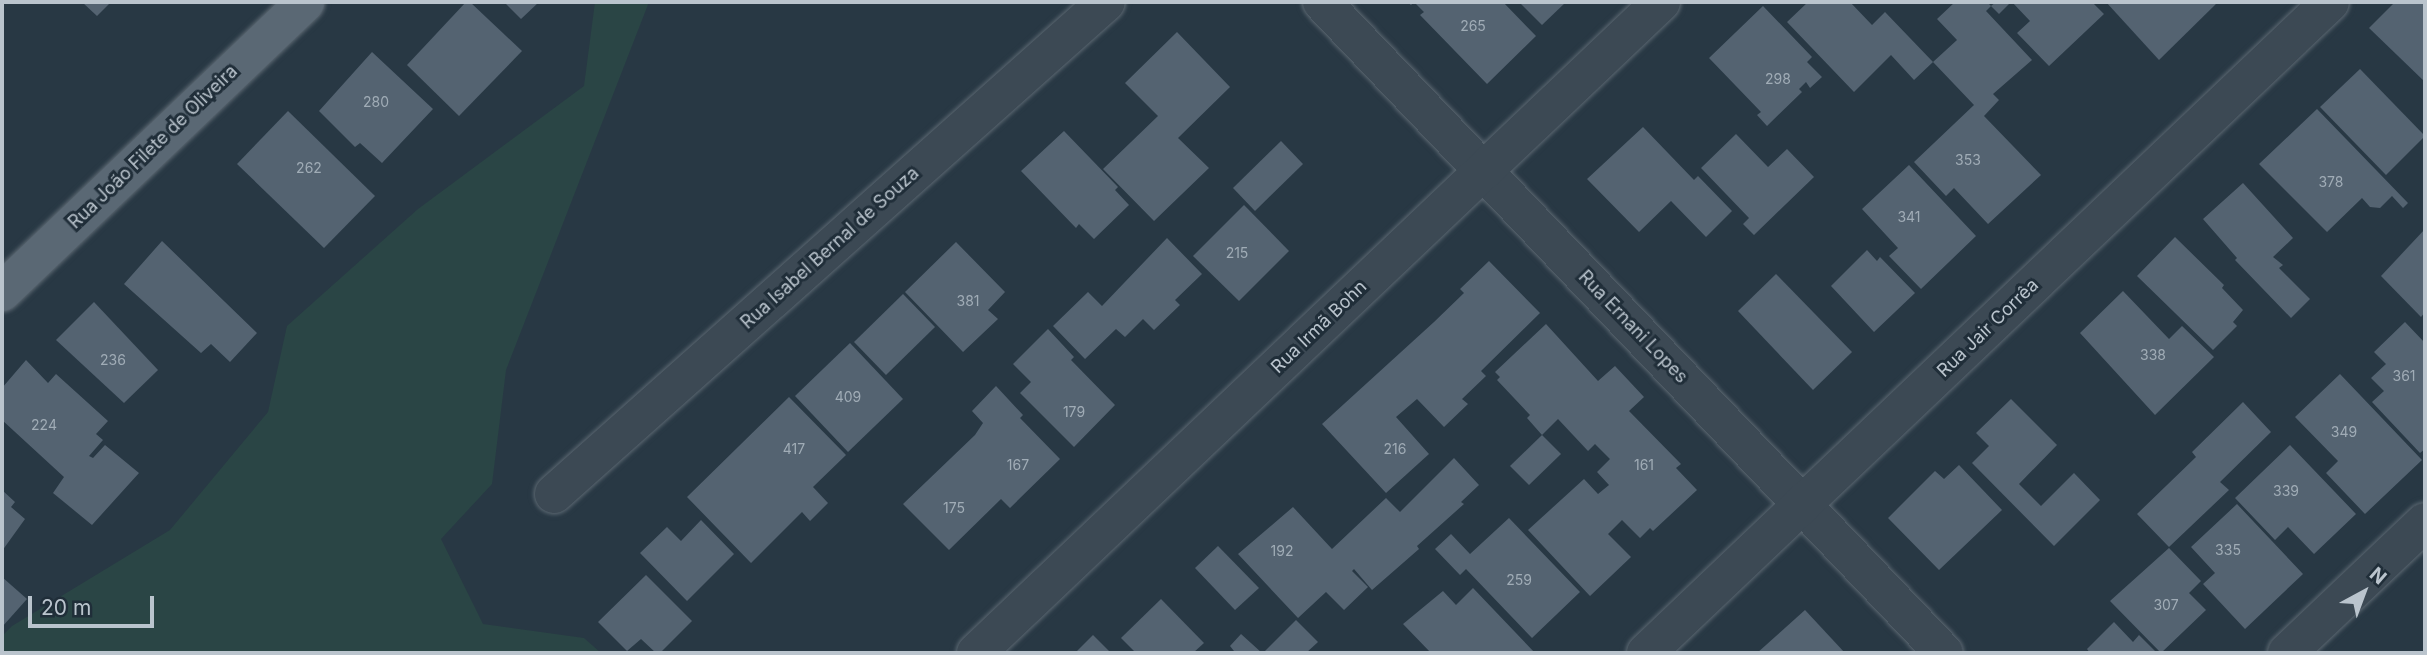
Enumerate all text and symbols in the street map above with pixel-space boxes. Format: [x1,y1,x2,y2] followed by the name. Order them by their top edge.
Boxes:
[1460,18,1486,34] house number: 265
[64,61,242,233] street label: Rua João Filete de Oliveira
[1765,71,1791,87] house number: 298
[363,94,389,110] house number: 280
[1955,152,1981,168] house number: 353
[296,160,322,176] house number: 262
[737,162,923,334] street label: Rua Isabel Bernal de Souza
[2318,174,2344,190] house number: 378
[1897,209,1921,225] house number: 341
[1226,245,1248,261] house number: 215
[1574,266,1692,388] street label: Rua Ernani Lopes
[1933,274,2043,382] street label: Rua Jair Corrêa
[1267,276,1371,378] street label: Rua Irmã Bohn
[956,293,980,309] house number: 381
[2140,347,2166,363] house number: 338
[100,352,126,368] house number: 236
[2392,368,2416,384] house number: 361
[835,389,861,405] house number: 409
[1063,404,1085,420] house number: 179
[31,417,57,433] house number: 224
[2331,424,2357,440] house number: 349
[783,441,805,457] house number: 417
[1384,441,1406,457] house number: 216
[1007,457,1029,473] house number: 167
[1634,457,1654,473] house number: 161
[2273,483,2299,499] house number: 339
[943,500,965,516] house number: 175
[2215,542,2241,558] house number: 335
[1271,543,1293,559] house number: 192
[2329,557,2399,627] north arrow
[2365,562,2391,589] text: N
[1506,572,1532,588] house number: 259
[32,582,158,626] scale bar
[41,595,91,620] text: 20 m
[2153,597,2179,613] house number: 307

